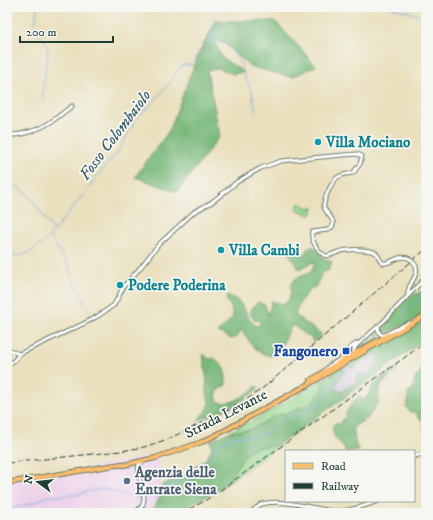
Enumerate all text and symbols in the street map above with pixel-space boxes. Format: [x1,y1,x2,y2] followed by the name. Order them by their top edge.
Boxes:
[20,18,113,44] scale bar
[26,25,56,40] text: 200 m
[75,86,155,184] water label: Fosso Colombaiolo
[325,133,411,152] place label: Villa Mociano
[313,137,323,147] marker: Villa Mociano
[228,241,299,260] place label: Villa Cambi
[216,245,226,255] marker: Villa Cambi
[128,276,226,295] place label: Podere Poderina
[115,280,125,290] marker: Podere Poderina
[274,342,339,361] place label: Fangonero
[341,346,351,356] marker: Fangonero
[181,385,271,443] street label: Strada Levante
[285,450,415,502] legend
[321,459,346,474] text: Road
[18,462,58,502] north arrow
[134,463,217,499] place label: Agenzia delle Entrate Siena
[21,473,37,486] text: N
[122,476,132,486] marker: Agenzia delle Entrate Siena
[321,479,359,494] text: Railway

